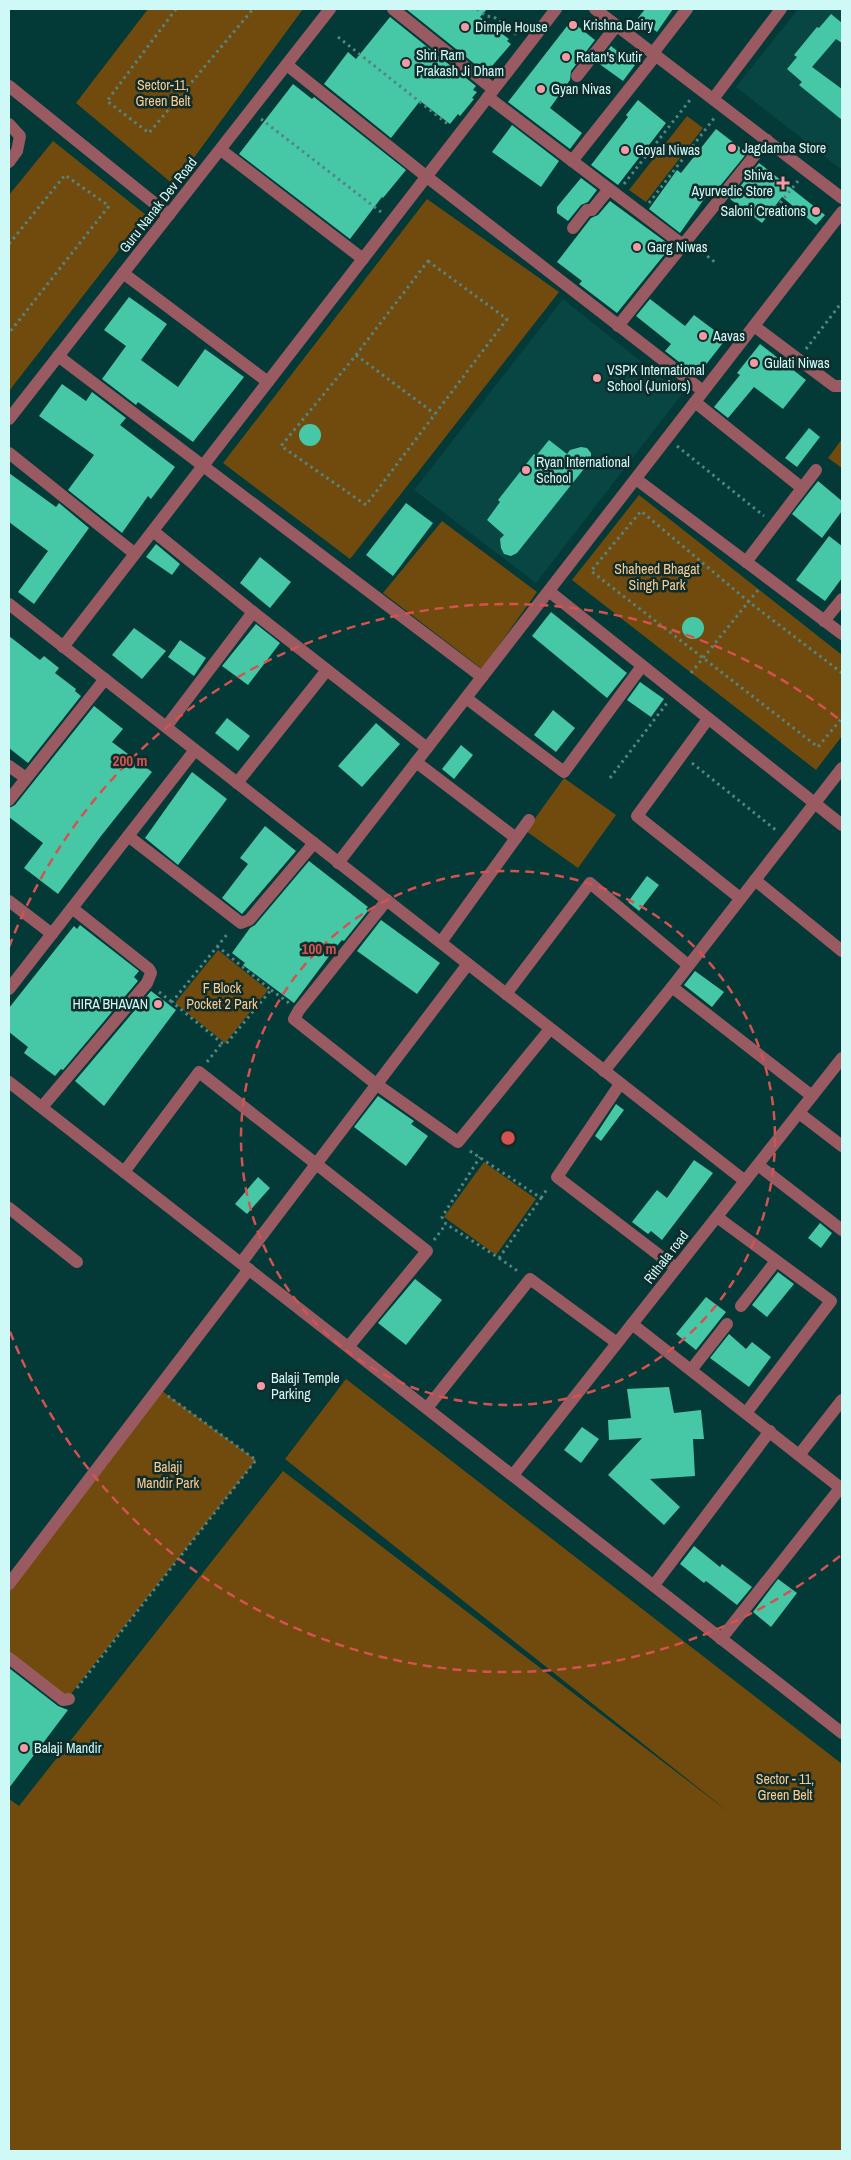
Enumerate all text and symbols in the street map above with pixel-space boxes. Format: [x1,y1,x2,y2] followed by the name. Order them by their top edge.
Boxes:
[583,16,653,34] place label: Krishna Dairy
[475,18,548,36] place label: Dimple House
[567,19,579,31] marker: Krishna Dairy
[459,21,471,33] marker: Dimple House
[416,46,504,80] place label: Shri Ram Prakash Ji Dham
[576,48,642,66] place label: Ratan's Kutir
[560,51,572,63] marker: Ratan's Kutir
[400,57,412,69] marker: Shri Ram Prakash Ji Dham
[136,76,190,110] park label: Sector-11, Green Belt
[551,80,611,98] place label: Gyan Nivas
[535,83,547,95] marker: Gyan Nivas
[742,139,826,157] place label: Jagdamba Store
[635,141,700,159] place label: Goyal Niwas
[726,142,738,154] marker: Jagdamba Store
[619,144,631,156] marker: Goyal Niwas
[115,154,201,256] street label: Guru Nanak Dev Road
[691,166,774,200] place label: Shiva Ayurvedic Store
[777,177,789,189] marker: Shiva Ayurvedic Store
[720,202,806,220] place label: Saloni Creations
[810,205,822,217] marker: Saloni Creations
[647,238,708,256] place label: Garg Niwas
[631,241,643,253] marker: Garg Niwas
[712,327,745,345] place label: Aavas
[697,330,709,342] marker: Aavas
[764,354,830,372] place label: Gulati Niwas
[748,357,760,369] marker: Gulati Niwas
[607,361,705,395] place label: VSPK International School (Juniors)
[591,372,603,384] marker: VSPK International School (Juniors)
[536,453,630,487] place label: Ryan International School
[520,464,532,476] marker: Ryan International School
[614,560,700,594] park label: Shaheed Bhagat Singh Park
[113,750,147,771] text: 200 m
[302,938,336,959] text: 100 m
[186,979,258,1013] park label: F Block Pocket 2 Park
[72,995,148,1013] place label: HIRA BHAVAN
[152,998,164,1010] marker: HIRA BHAVAN
[499,1129,517,1147] centre of rings
[640,1227,692,1287] street label: Rithala road
[271,1369,340,1403] place label: Balaji Temple Parking
[255,1380,267,1392] marker: Balaji Temple Parking
[137,1458,200,1492] park label: Balaji Mandir Park
[34,1739,102,1757] place label: Balaji Mandir
[18,1742,30,1754] marker: Balaji Mandir
[756,1770,814,1804] park label: Sector - 11, Green Belt

